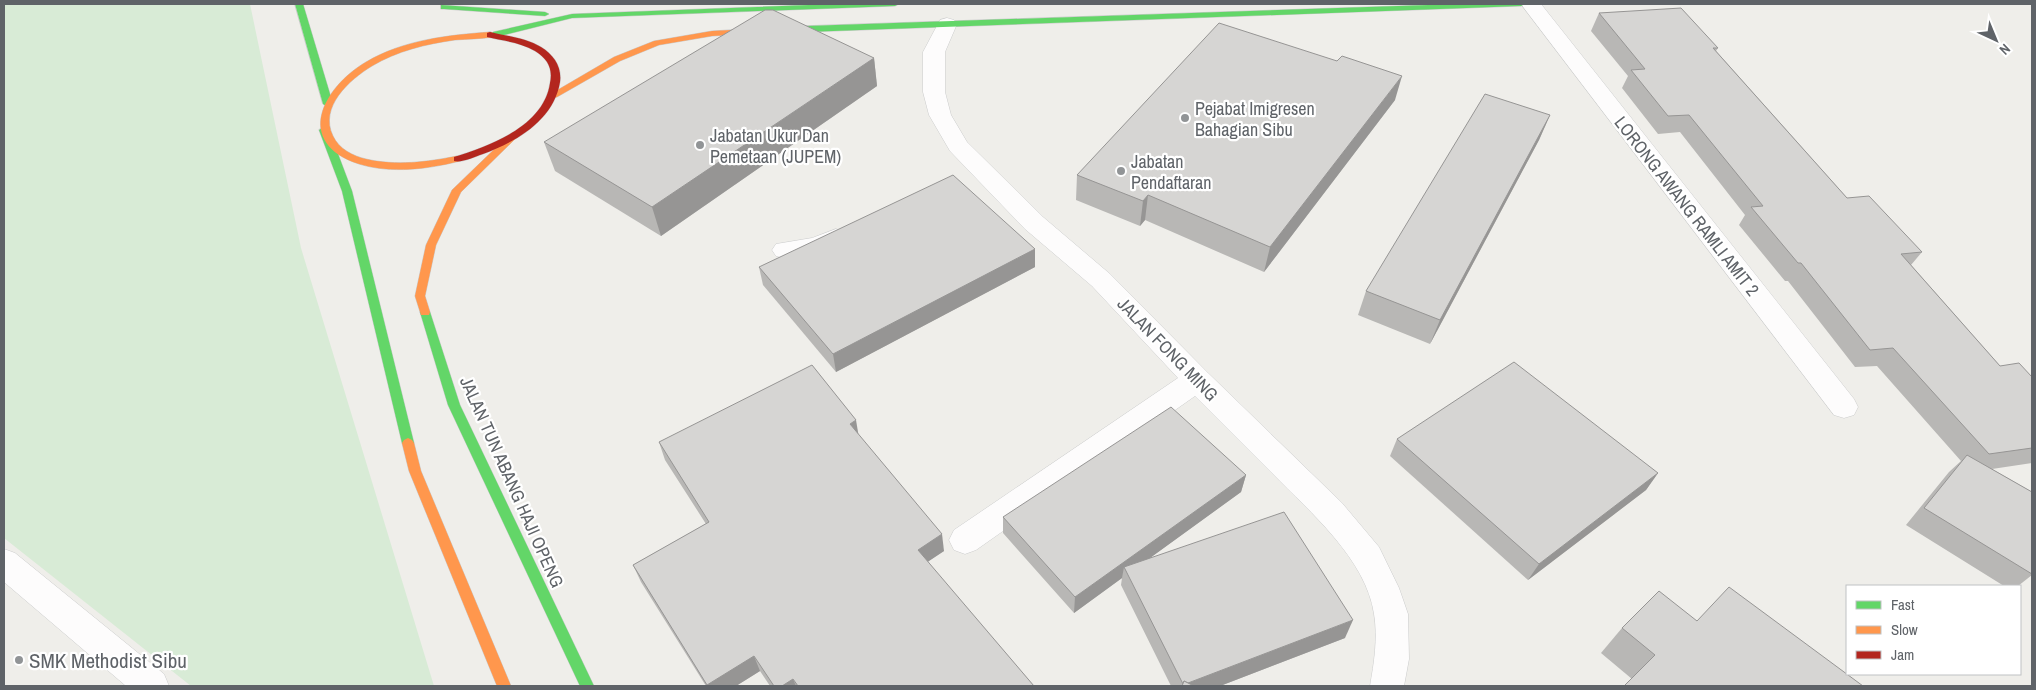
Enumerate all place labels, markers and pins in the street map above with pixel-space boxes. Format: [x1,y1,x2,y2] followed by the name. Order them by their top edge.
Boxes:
[1195,96,1315,142] place label: Pejabat Imigresen Bahagian Sibu
[1179,112,1191,124] marker: Pejabat Imigresen Bahagian Sibu
[710,123,841,169] place label: Jabatan Ukur Dan Pemetaan (JUPEM)
[694,139,706,151] marker: Jabatan Ukur Dan Pemetaan (JUPEM)
[1131,149,1211,195] place label: Jabatan Pendaftaran
[1115,165,1127,177] marker: Jabatan Pendaftaran
[29,646,187,675] place label: SMK Methodist Sibu
[13,654,25,666] marker: SMK Methodist Sibu

